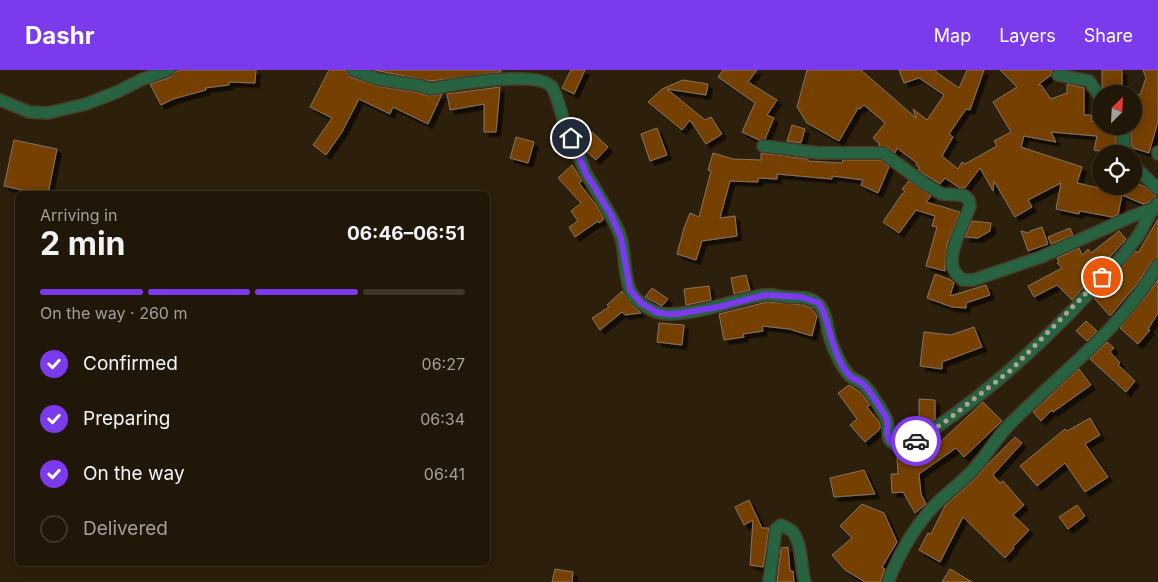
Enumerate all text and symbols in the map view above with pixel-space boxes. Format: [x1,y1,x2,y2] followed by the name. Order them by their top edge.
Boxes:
[25,21,94,50] text: Dashr
[934,25,971,46] text: Map
[999,25,1056,46] text: Layers
[1084,25,1133,46] text: Share
[1092,85,1142,135] north arrow
[1092,85,1142,195] map controls
[550,117,592,159] pin
[557,124,585,152] icon: home
[1092,145,1142,195] button: locate
[40,205,117,225] text: Arriving in
[347,222,465,245] text: 06:46–06:51
[40,224,126,263] text: 2 min
[1081,256,1123,298] pin
[1088,263,1116,291] icon: bag
[40,303,187,323] text: On the way · 260 m
[40,350,68,378] icon: check
[83,352,178,375] text: Confirmed
[422,354,465,374] text: 06:27
[40,405,68,433] icon: check
[83,407,170,430] text: Preparing
[420,409,465,429] text: 06:34
[891,416,941,466] courier
[902,427,930,455] icon: car
[40,460,68,488] icon: check
[83,462,185,485] text: On the way
[424,464,465,484] text: 06:41
[83,517,168,540] text: Delivered

